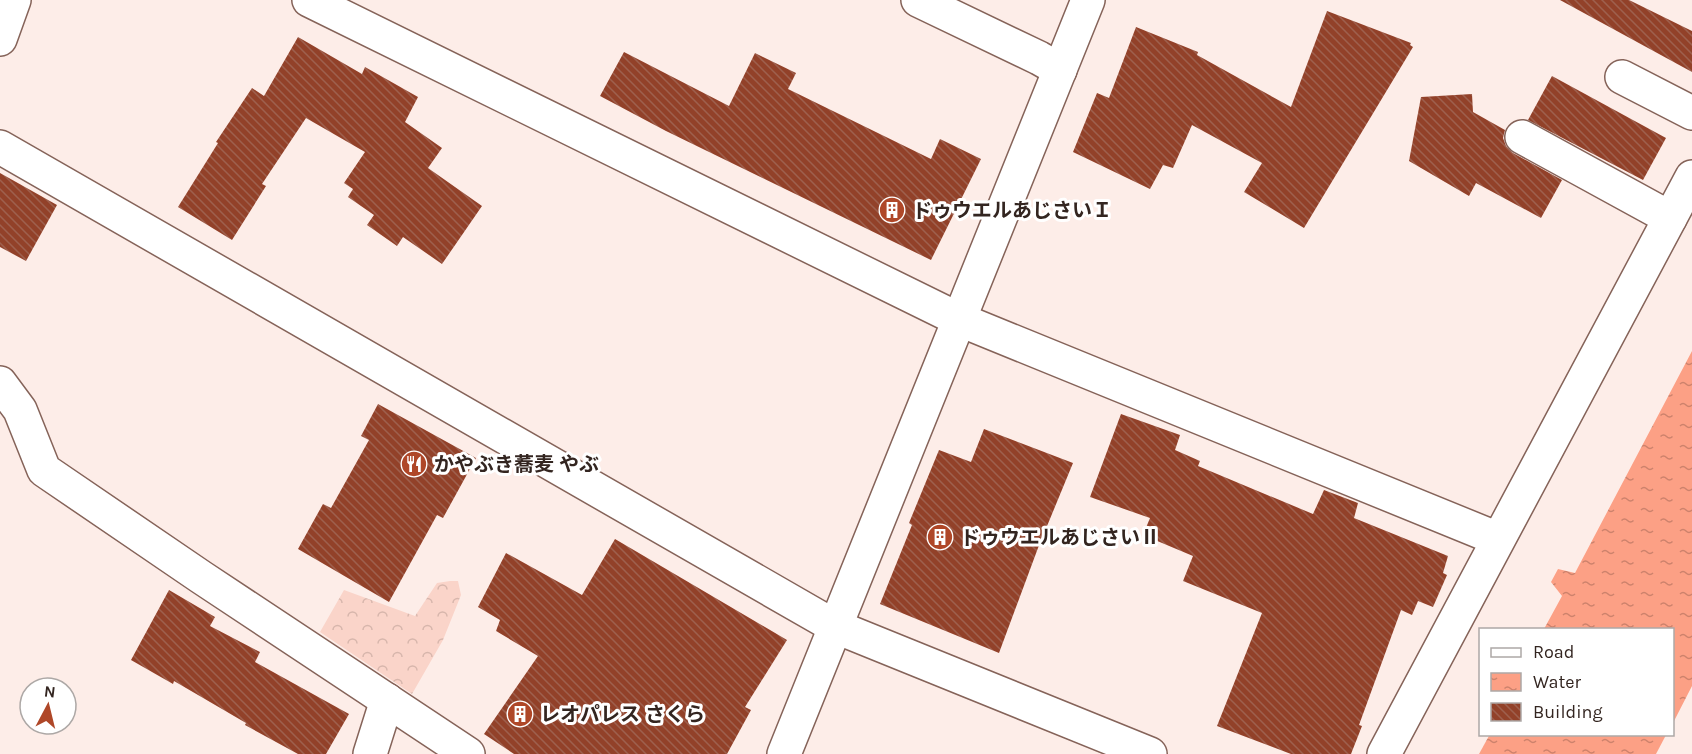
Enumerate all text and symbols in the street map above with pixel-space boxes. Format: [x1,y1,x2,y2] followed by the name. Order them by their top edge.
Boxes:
[877,195,907,225] building icon: ドゥウエルあじさいＩ
[912,199,1112,222] place label: ドゥウエルあじさいＩ
[399,449,429,479] restaurant icon: かやぶき蕎麦 やぶ
[434,453,599,476] place label: かやぶき蕎麦 やぶ
[925,522,955,552] building icon: ドゥウエルあじさいⅡ
[960,526,1160,549] place label: ドゥウエルあじさいⅡ
[1479,628,1674,736] legend
[1533,641,1574,663] text: Road
[1533,671,1581,693] text: Water
[18,676,78,736] north arrow
[43,681,57,702] text: N
[505,699,535,729] building icon: レオパレス さくら
[1533,701,1603,723] text: Building
[540,703,705,726] place label: レオパレス さくら

